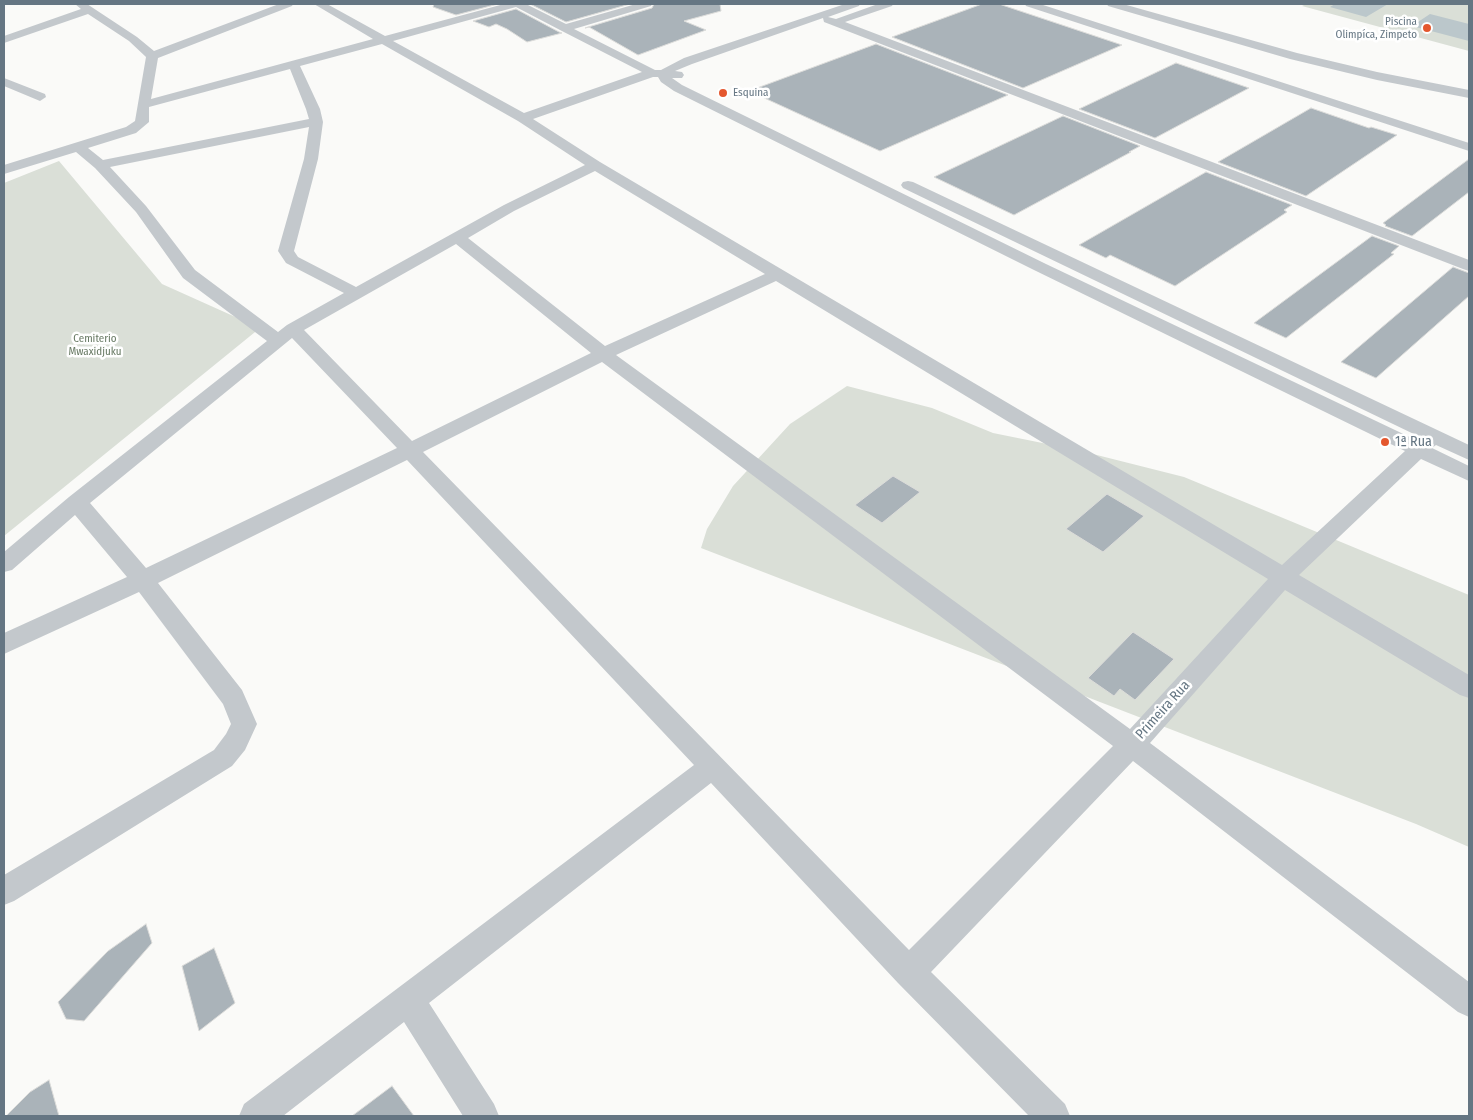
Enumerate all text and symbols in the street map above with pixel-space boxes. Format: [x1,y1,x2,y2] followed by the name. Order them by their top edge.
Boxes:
[1336,15,1417,41] place label: Piscina Olimpíca, Zimpeto
[1421,22,1433,34] marker: Piscina Olimpíca, Zimpeto
[733,86,768,100] place label: Esquina
[717,87,729,99] marker: Esquina
[68,332,122,358] park label: Cemiterio Mwaxidjuku
[1395,434,1432,450] place label: 1ª Rua
[1379,436,1391,448] marker: 1ª Rua
[1132,677,1194,743] street label: Primeira Rua

